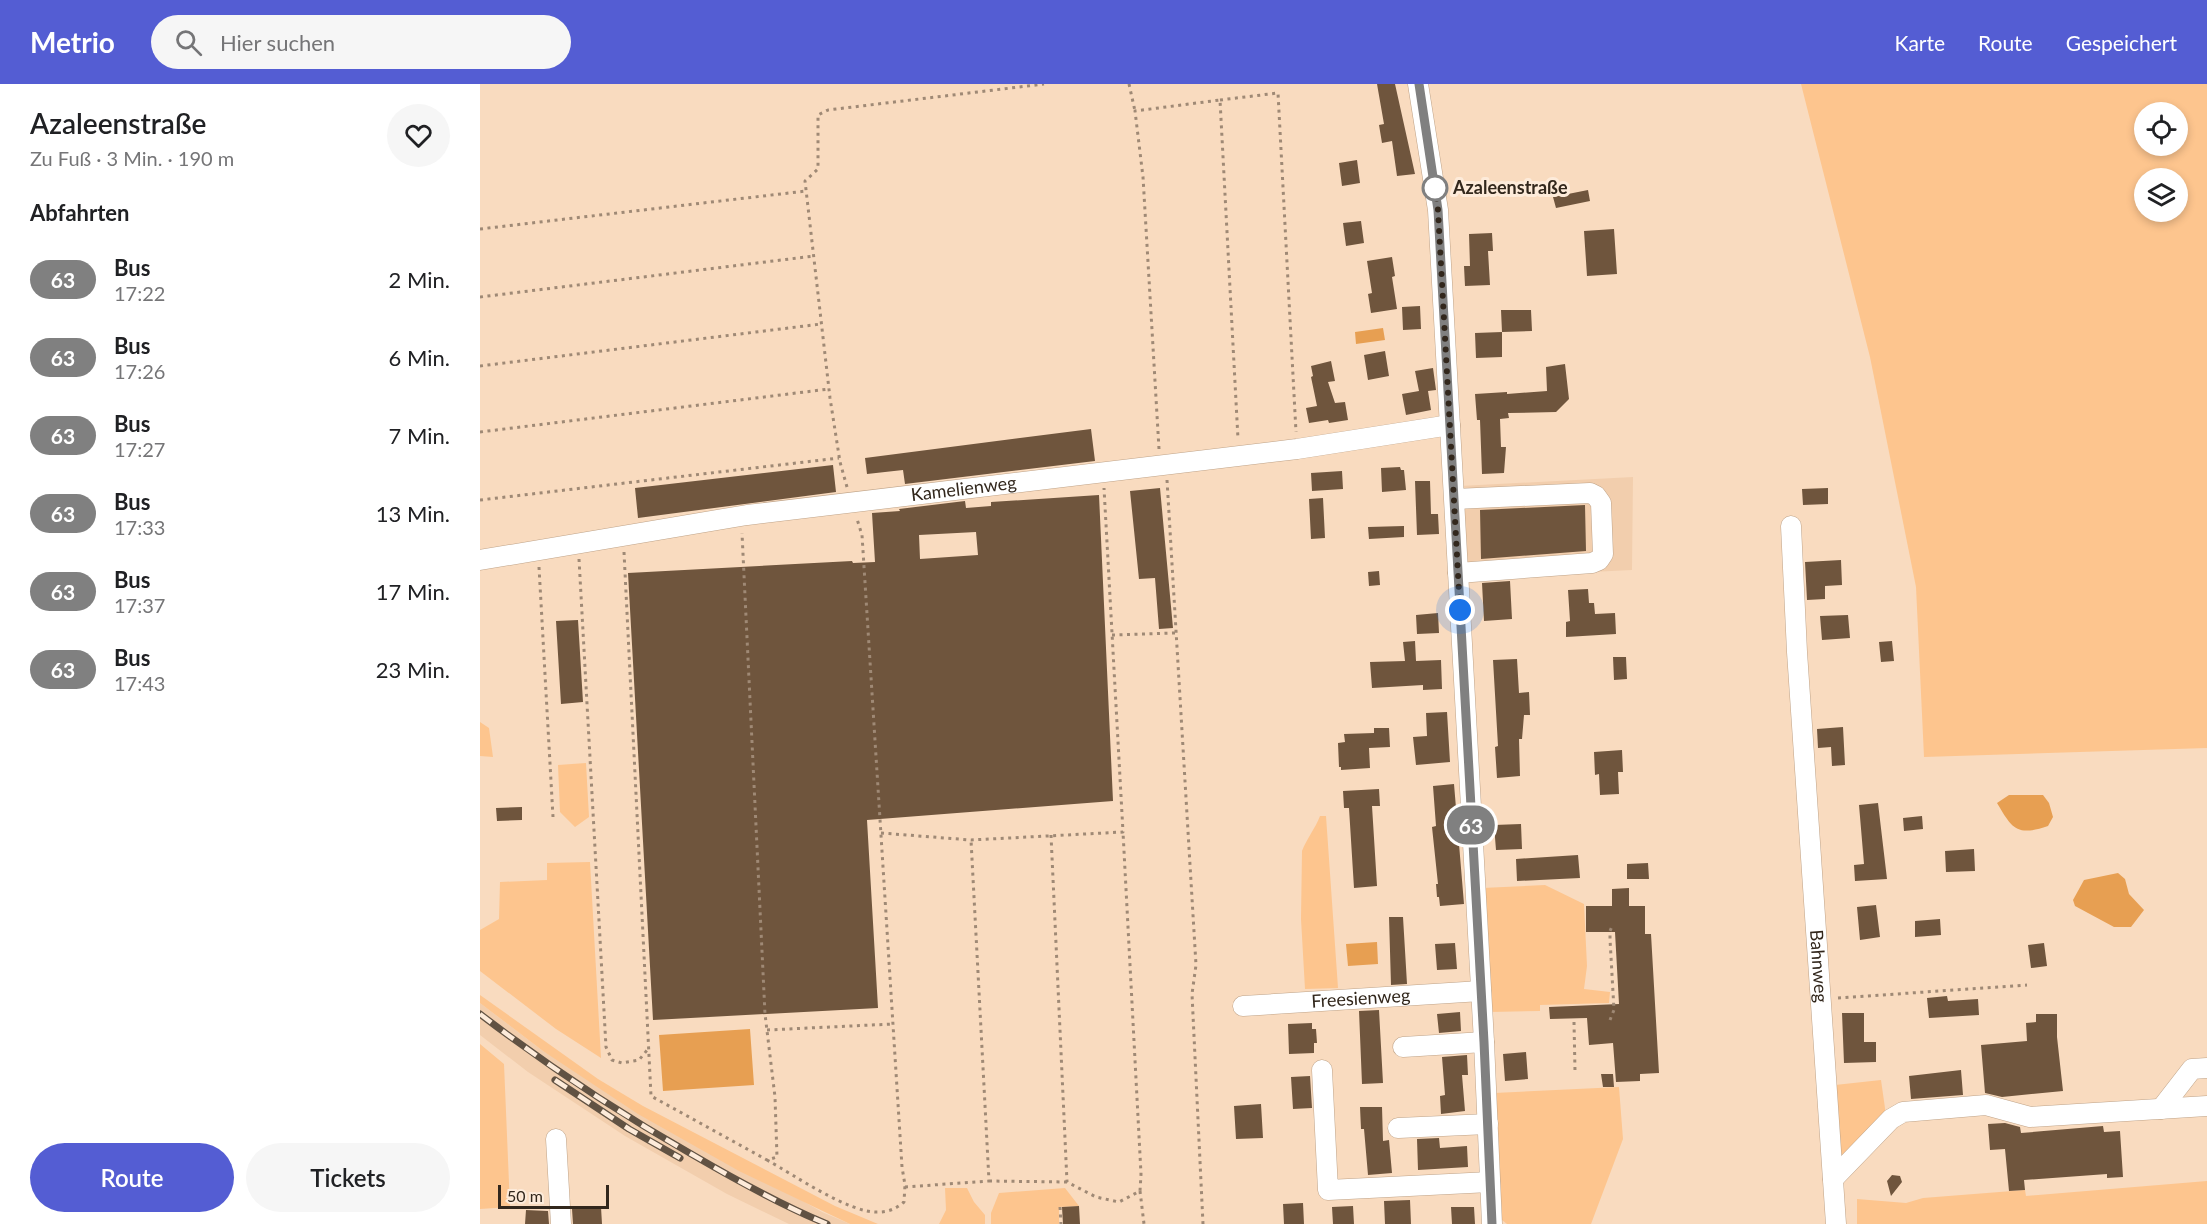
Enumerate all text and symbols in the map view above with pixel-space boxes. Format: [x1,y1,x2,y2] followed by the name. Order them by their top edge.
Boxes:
[151,15,571,69] search box
[30,25,115,59] text: Metrio
[172,26,205,59] icon: search
[220,29,335,56] text: Hier suchen
[1895,30,1945,55] text: Karte
[1978,30,2033,55] text: Route
[2066,30,2177,55] text: Gespeichert
[2134,102,2188,222] map controls
[2134,102,2188,156] button: locate
[387,104,450,167] button: heart
[30,106,206,140] text: Azaleenstraße
[30,146,234,170] text: Zu Fuß · 3 Min. · 190 m
[2134,168,2188,222] button: layers
[1422,175,1448,201] marker: Azaleenstraße
[1452,176,1568,198] place label: Azaleenstraße
[30,199,129,226] text: Abfahrten
[114,254,150,281] text: Bus
[389,266,450,293] text: 2 Min.
[51,267,75,292] text: 63
[114,281,165,305] text: 17:22
[114,332,150,359] text: Bus
[389,344,450,371] text: 6 Min.
[51,345,75,370] text: 63
[114,359,165,383] text: 17:26
[114,410,150,437] text: Bus
[389,422,450,449] text: 7 Min.
[51,423,75,448] text: 63
[114,437,165,461] text: 17:27
[910,471,1018,505] street label: Kamelienweg
[114,488,150,515] text: Bus
[376,500,450,527] text: 13 Min.
[51,501,75,526] text: 63
[114,515,165,539] text: 17:33
[114,566,150,593] text: Bus
[376,578,450,605] text: 17 Min.
[51,579,75,604] text: 63
[114,593,165,617] text: 17:37
[1445,595,1475,625] your location
[114,644,150,671] text: Bus
[376,656,450,683] text: 23 Min.
[51,657,75,682] text: 63
[114,671,165,695] text: 17:43
[1444,806,1498,844] line badge: 63
[1459,813,1483,838] text: 63
[1806,929,1833,1003] street label: Bahnweg
[1311,983,1411,1012] street label: Freesienweg
[30,1143,234,1212] button: Route
[246,1143,450,1212] button: Tickets
[498,1182,609,1210] scale bar
[507,1186,543,1205] text: 50 m

